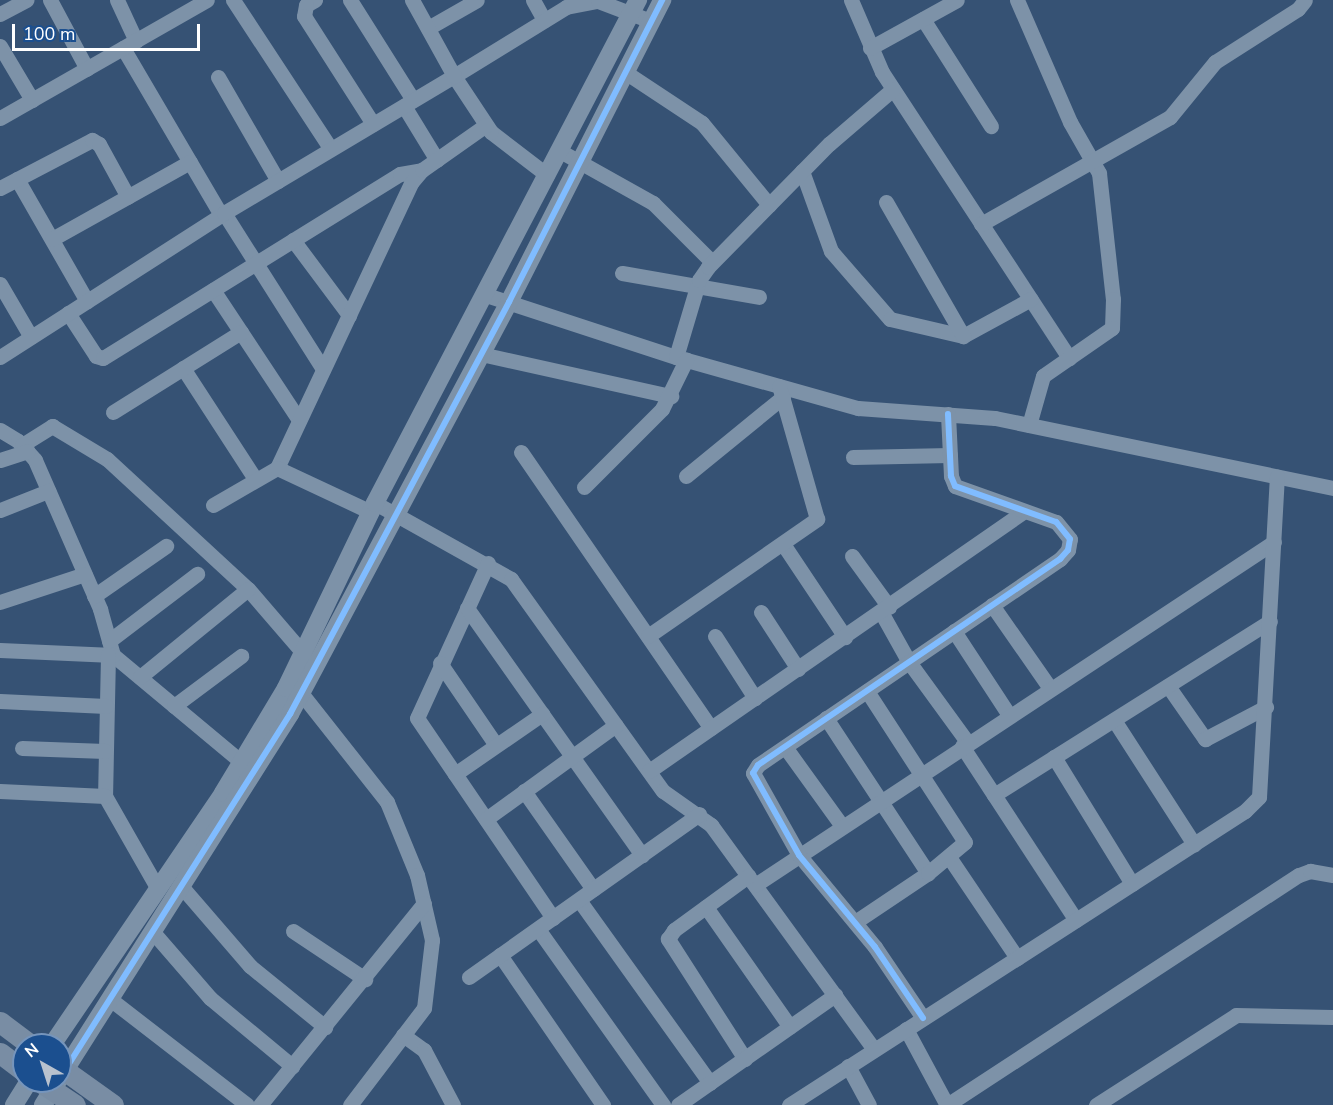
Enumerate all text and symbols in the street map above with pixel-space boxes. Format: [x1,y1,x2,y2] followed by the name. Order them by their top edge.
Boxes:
[15,12,202,50] scale bar
[23,22,75,46] text: 100 m
[12,1033,72,1093] north arrow
[20,1038,44,1063] text: N

